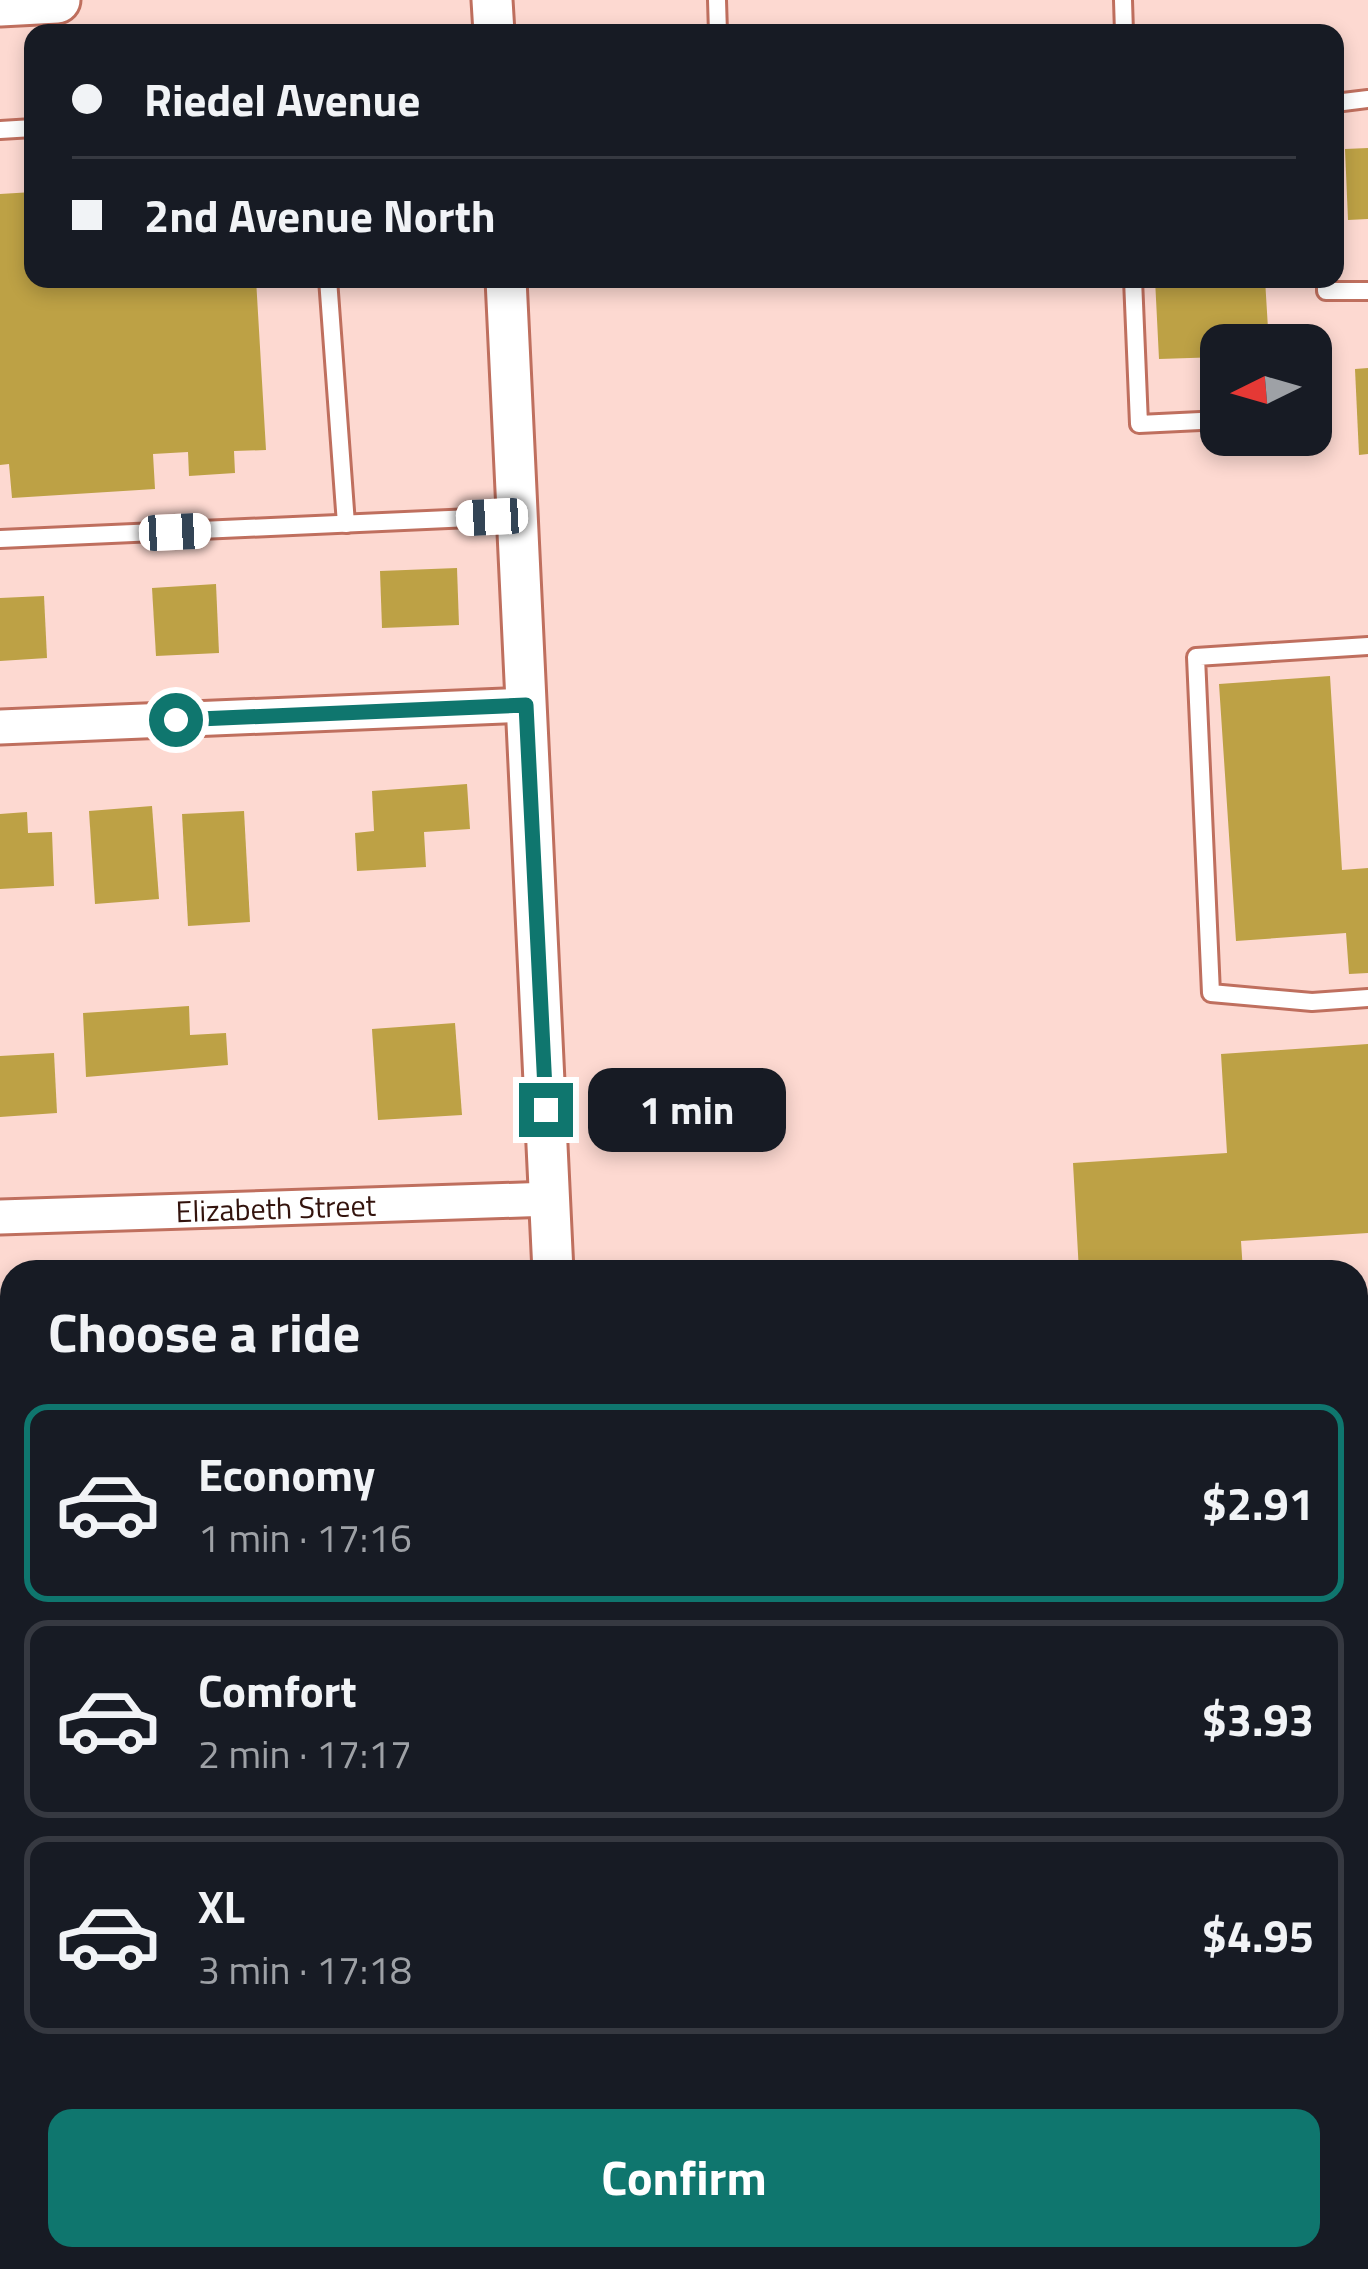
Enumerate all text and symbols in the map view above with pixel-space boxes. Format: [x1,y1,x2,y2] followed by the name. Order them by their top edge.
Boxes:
[144,65,420,133] text: Riedel Avenue
[144,181,496,249] text: 2nd Avenue North
[1200,324,1332,456] north arrow
[1200,324,1332,456] map controls
[455,497,529,537] car
[138,512,212,552] car
[149,693,203,747] route start
[588,1068,786,1152] callout: 1 min
[640,1080,734,1139] text: 1 min
[519,1083,573,1137] route end
[175,1182,377,1234] street label: Elizabeth Street
[48,1291,360,1373] text: Choose a ride
[198,1440,375,1508] text: Economy
[54,1449,162,1557] icon: car
[1202,1469,1314,1537] text: $2.91
[198,1508,412,1567] text: 1 min · 17:16
[198,1656,357,1724] text: Comfort
[54,1665,162,1773] icon: car
[1202,1685,1314,1753] text: $3.93
[198,1724,412,1783] text: 2 min · 17:17
[198,1872,245,1940] text: XL
[54,1881,162,1989] icon: car
[1202,1901,1314,1969] text: $4.95
[198,1940,412,1999] text: 3 min · 17:18
[48,2109,1320,2247] button: Confirm

